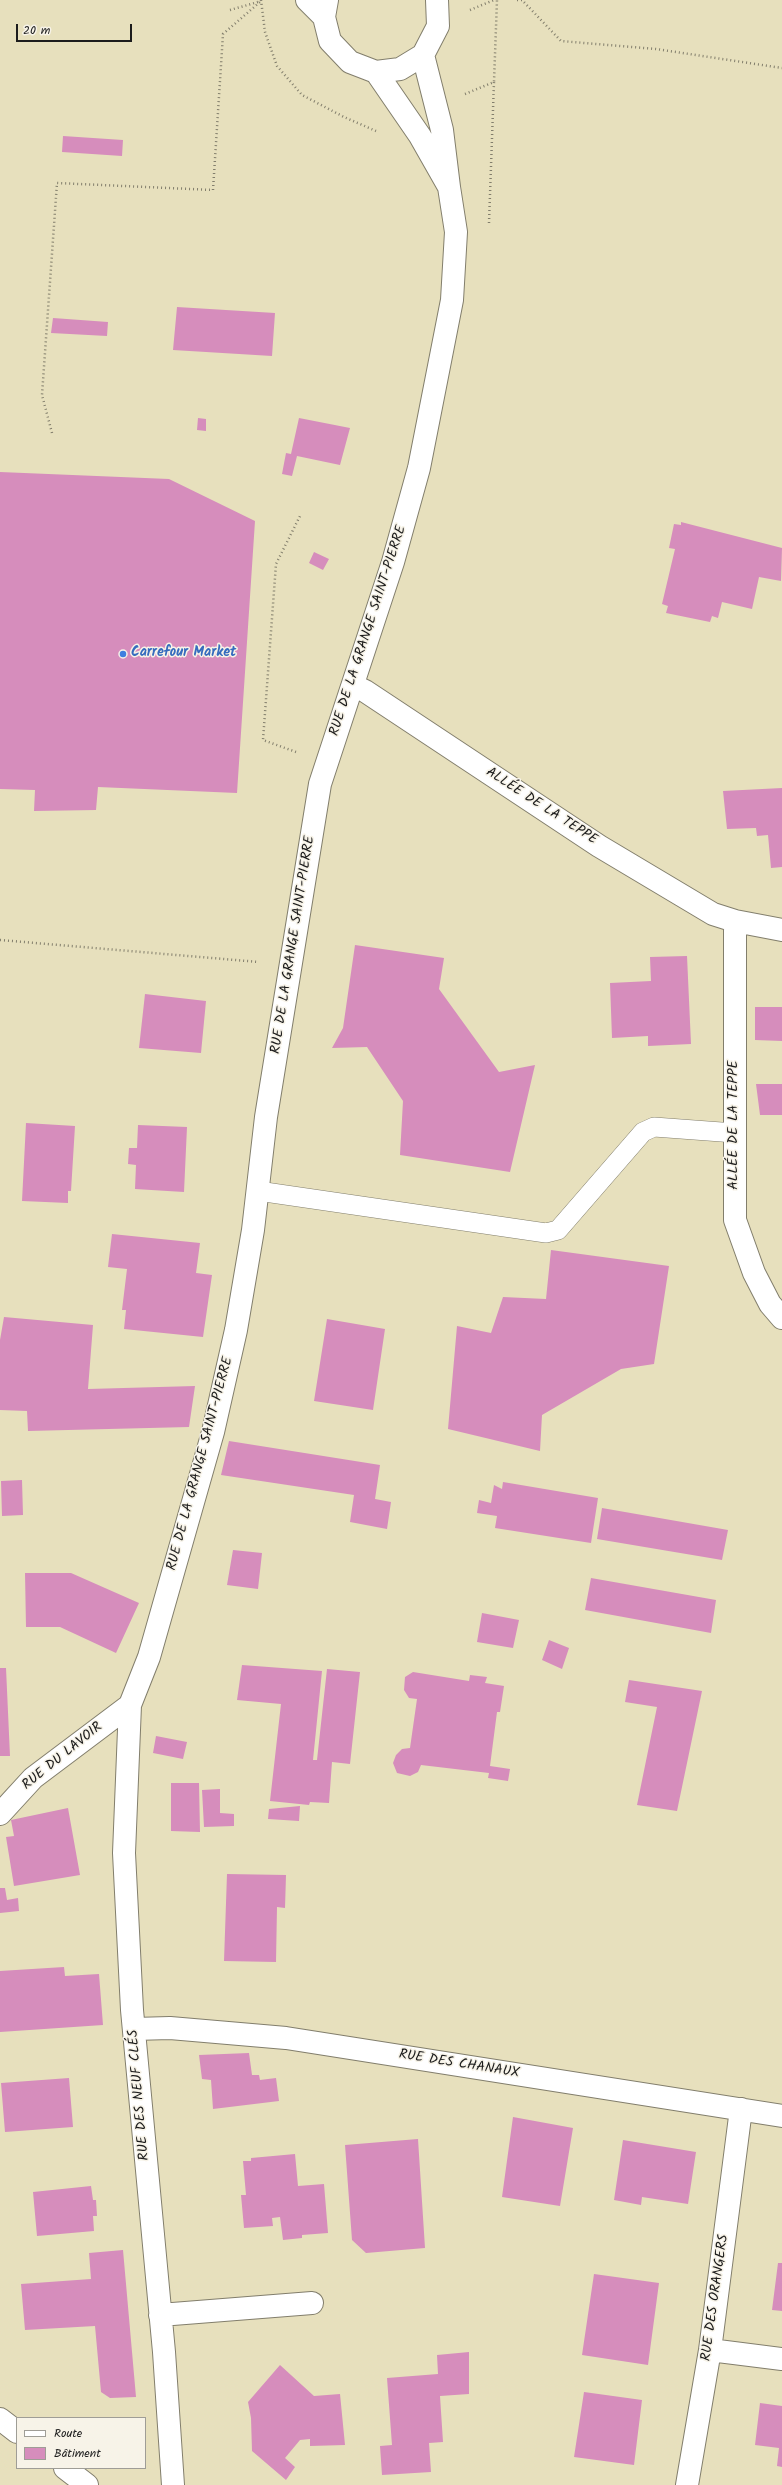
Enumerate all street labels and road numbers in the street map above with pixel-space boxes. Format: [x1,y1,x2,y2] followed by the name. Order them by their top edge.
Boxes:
[327,524,411,738] street label: RUE DE LA GRANGE SAINT-PIERRE
[482,765,600,849] street label: ALLÉE DE LA TEPPE
[268,835,320,1055] street label: RUE DE LA GRANGE SAINT-PIERRE
[727,1060,743,1190] street label: ALLÉE DE LA TEPPE
[164,1355,238,1573] street label: RUE DE LA GRANGE SAINT-PIERRE
[20,1720,106,1794] street label: RUE DU LAVOIR
[126,2029,154,2161] street label: RUE DES NEUF CLÉS
[397,2047,521,2083] street label: RUE DES CHANAUX
[699,2234,733,2362] street label: RUE DES ORANGERS

